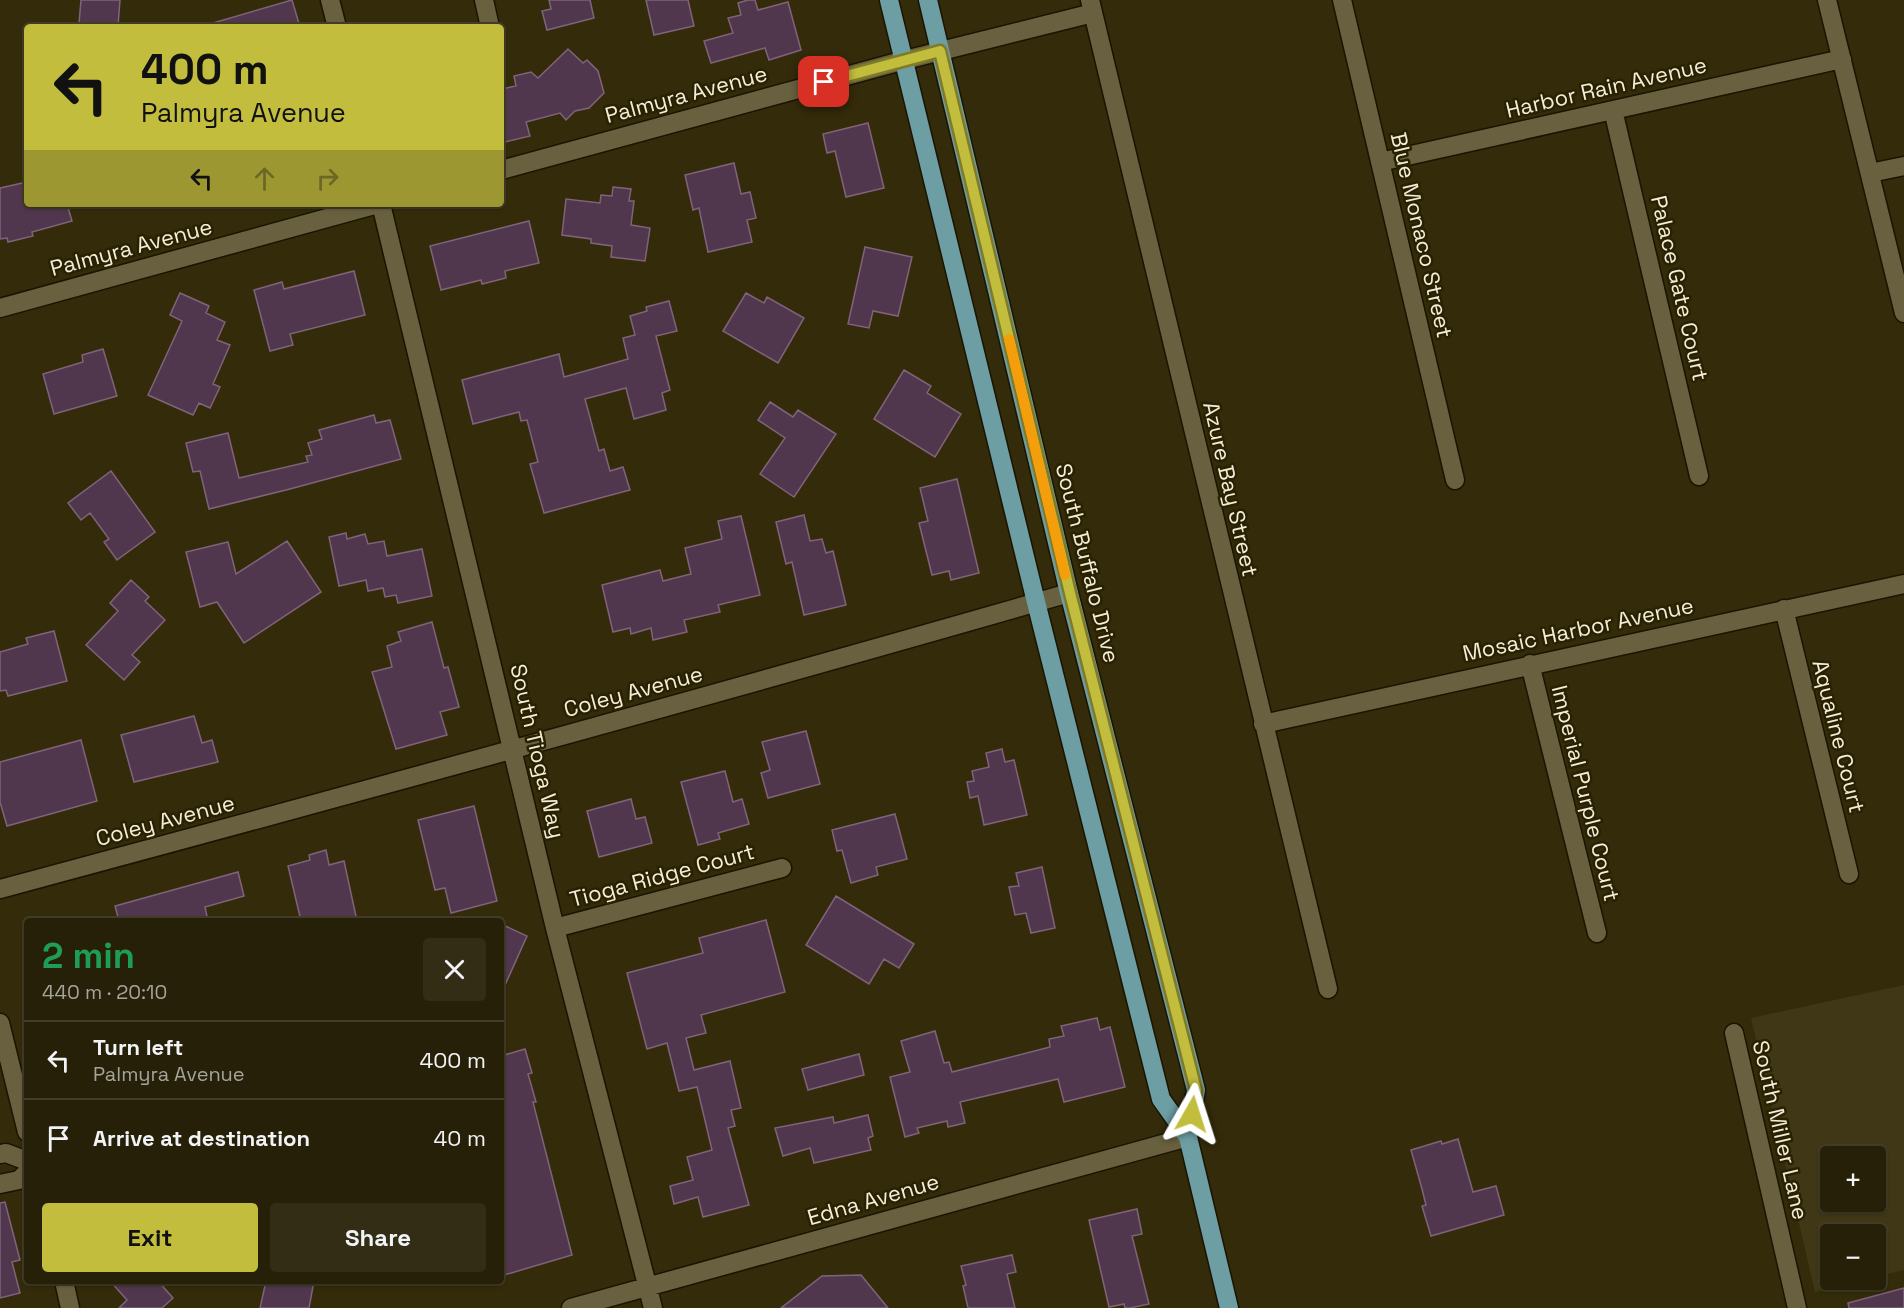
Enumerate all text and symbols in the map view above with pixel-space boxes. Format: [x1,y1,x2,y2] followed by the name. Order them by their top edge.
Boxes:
[141,43,269,96] text: 400 m
[42,48,120,126] icon: left
[1503,50,1709,124] street label: Harbor Rain Avenue
[798,56,849,107] pin
[602,59,770,129] street label: Palmyra Avenue
[807,65,840,98] icon: arrive
[141,95,346,130] text: Palmyra Avenue
[1385,129,1459,341] street label: Blue Monaco Street
[185,162,218,195] icon: left
[248,162,281,195] icon: ahead
[311,162,344,195] icon: right
[1645,192,1715,384] street label: Palace Gate Court
[47,212,215,282] street label: Palmyra Avenue
[1197,399,1265,579] street label: Azure Bay Street
[1050,460,1126,666] street label: South Buffalo Drive
[1460,591,1696,667] street label: Mosaic Harbor Avenue
[1806,657,1872,815] street label: Aqualine Court
[560,659,706,723] street label: Coley Avenue
[504,661,572,841] street label: South Tioga Way
[1546,682,1626,904] street label: Imperial Purple Court
[92,788,238,852] street label: Coley Avenue
[567,837,757,913] street label: Tioga Ridge Court
[42,933,135,979] text: 2 min
[423,938,486,1001] button: close
[42,979,167,1005] text: 440 m · 20:10
[93,1033,183,1061] text: Turn left
[1747,1038,1815,1222] street label: South Miller Lane
[42,1044,75,1077] icon: left
[419,1046,486,1074] text: 400 m
[93,1061,245,1087] text: Palmyra Avenue
[1160,1082,1224,1146] position arrow
[42,1122,75,1155] icon: arrive
[93,1124,310,1152] text: Arrive at destination
[434,1124,486,1152] text: 40 m
[1820,1146,1886,1290] map controls
[1820,1146,1886,1212] button: +
[804,1167,942,1231] street label: Edna Avenue
[42,1203,258,1272] button: Exit
[270,1203,486,1272] button: Share
[1820,1224,1886,1290] button: −

